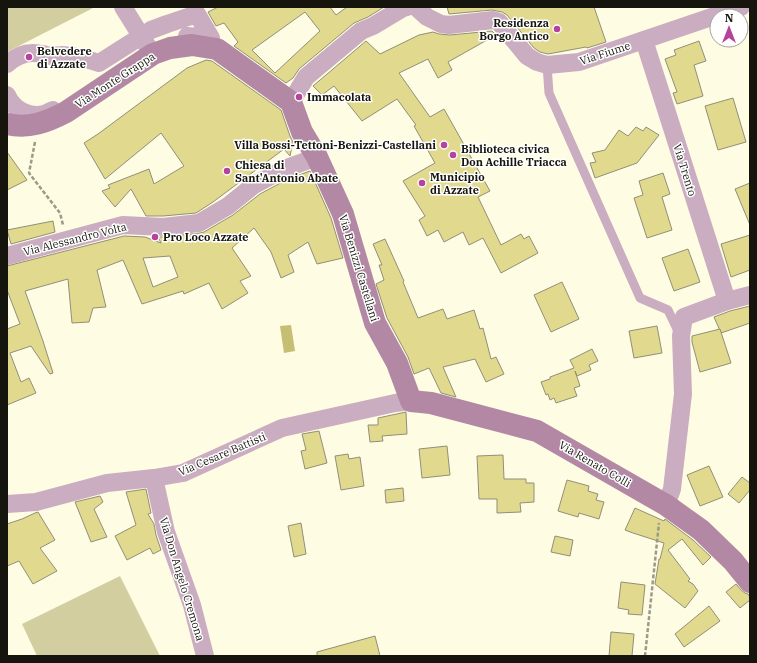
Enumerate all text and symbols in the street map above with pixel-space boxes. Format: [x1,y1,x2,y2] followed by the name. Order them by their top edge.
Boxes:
[709,8,749,48] north arrow
[725,11,734,25] text: N
[479,16,549,43] place label: Residenza Borgo Antico
[552,24,562,34] marker: Residenza Borgo Antico
[578,38,632,68] street label: Via Fiume
[37,44,92,71] place label: Belvedere di Azzate
[72,49,158,111] street label: Via Monte Grappa
[24,52,34,62] marker: Belvedere di Azzate
[307,90,371,104] place label: Immacolata
[294,92,304,102] marker: Immacolata
[234,138,436,152] place label: Villa Bossi-Tettoni-Benizzi-Castellani
[439,140,449,150] marker: Villa Bossi-Tettoni-Benizzi-Castellani
[461,142,567,169] place label: Biblioteca civica Don Achille Triacca
[670,142,700,198] street label: Via Trento
[448,150,458,160] marker: Biblioteca civica Don Achille Triacca
[235,158,338,185] place label: Chiesa di Sant'Antonio Abate
[222,166,232,176] marker: Chiesa di Sant'Antonio Abate
[430,170,485,197] place label: Municipio di Azzate
[417,178,427,188] marker: Municipio di Azzate
[336,213,382,324] street label: Via Benizzi Castellani
[22,219,128,259] street label: Via Alessandro Volta
[163,230,249,244] place label: Pro Loco Azzate
[150,232,160,242] marker: Pro Loco Azzate
[176,429,268,479] street label: Via Cesare Battisti
[556,438,634,491] street label: Via Renato Colli
[157,515,207,643] street label: Via Don Angelo Cremona

